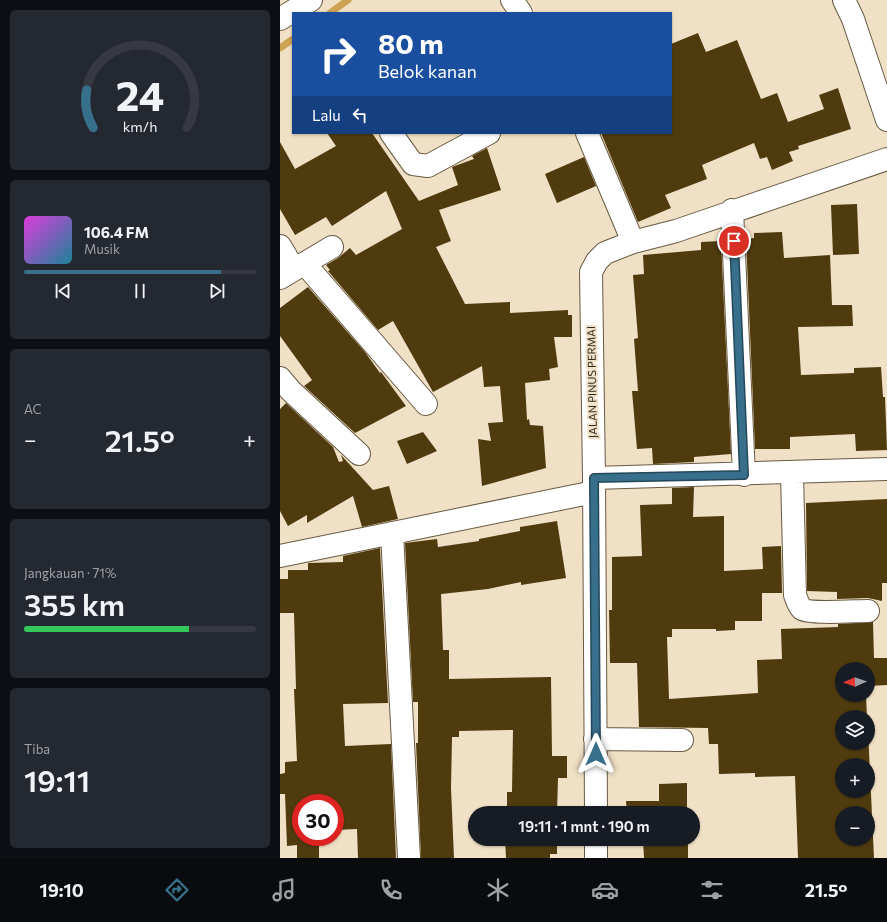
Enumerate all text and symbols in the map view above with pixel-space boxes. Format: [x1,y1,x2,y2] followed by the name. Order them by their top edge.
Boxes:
[378,26,444,60] text: 80 m
[312,28,364,80] icon: right
[378,60,477,82] text: Belok kanan
[116,69,164,120] text: 24
[349,104,371,126] icon: left
[312,106,341,124] text: Lalu
[123,116,157,134] text: km/h
[84,223,149,241] text: 106.4 FM
[717,224,751,258] pin
[723,230,745,252] icon: arrive
[84,241,120,257] text: Musik
[52,280,74,302] icon: previous
[129,280,151,302] icon: pause
[206,280,228,302] icon: next
[584,326,600,438] street label: JALAN PINUS PERMAI
[24,401,42,417] text: AC
[105,421,175,458] text: 21.5°
[24,426,37,453] text: −
[243,426,256,453] text: +
[24,565,116,581] text: Jangkauan · 71%
[24,585,125,622] text: 355 km
[835,662,875,702] north arrow
[835,662,875,846] map controls
[835,710,875,750] button: layers
[575,733,617,775] position arrow
[24,741,50,757] text: Tiba
[835,758,875,798] button: +
[24,761,90,798] text: 19:11
[292,794,344,846] speed limit sign: 30
[835,806,875,846] button: −
[518,817,650,835] text: 19:11 · 1 mnt · 190 m
[163,876,191,904] icon: directions
[270,876,298,904] icon: music
[377,876,405,904] icon: phone
[484,876,512,904] icon: climate
[591,876,619,904] icon: car
[698,876,726,904] icon: filters
[40,879,84,901] text: 19:10
[805,879,847,901] text: 21.5°

